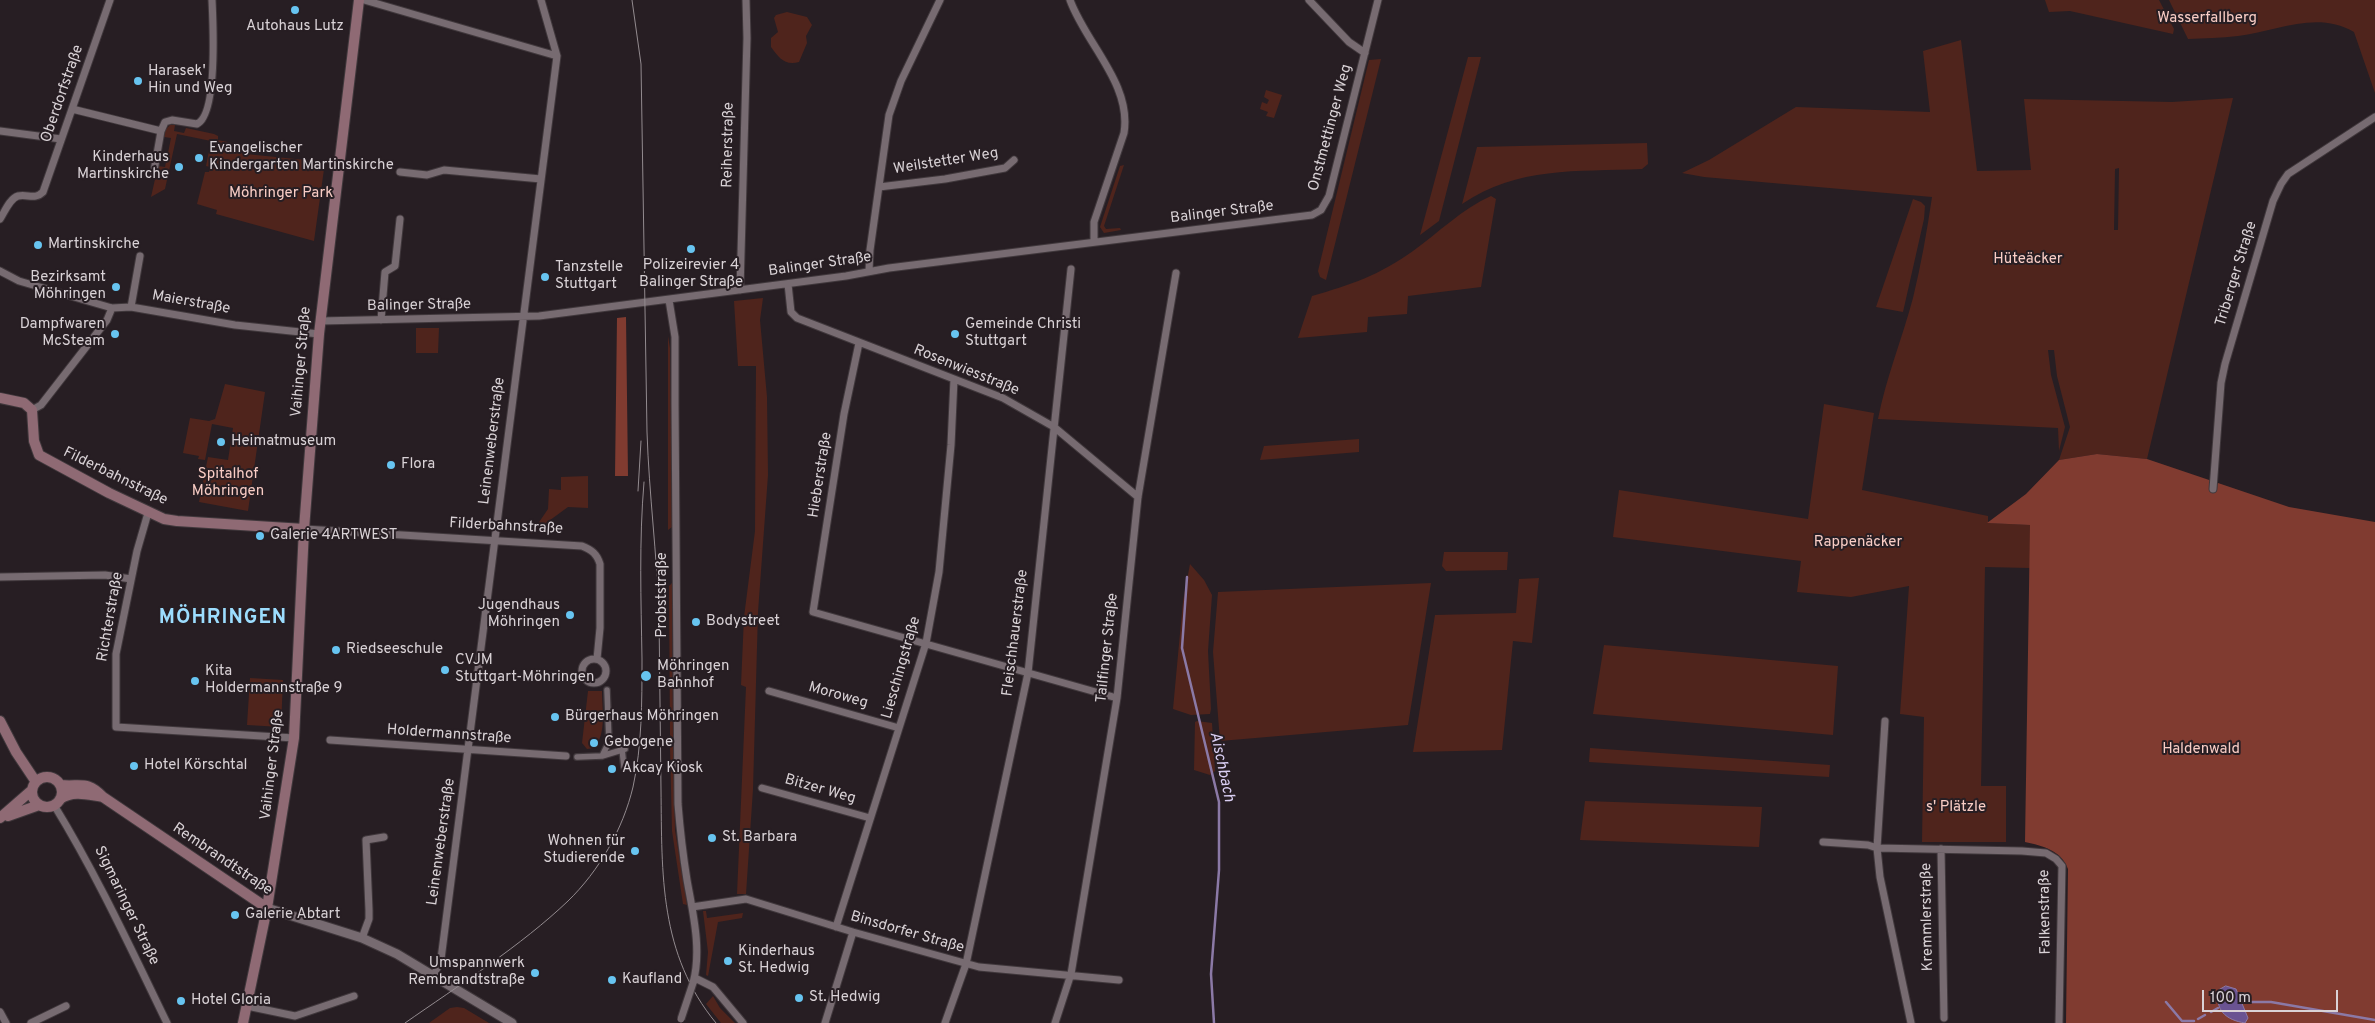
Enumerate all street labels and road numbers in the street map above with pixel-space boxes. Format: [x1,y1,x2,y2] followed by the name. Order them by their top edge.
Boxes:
[38,43,88,145] street label: Oberdorfstraße
[1305,63,1357,193] street label: Onstmettinger Weg
[719,102,739,188] street label: Reiherstraße
[892,145,1000,179] street label: Weilstetter Weg
[1169,198,1275,228] street label: Balinger Straße
[2212,219,2262,329] street label: Triberger Straße
[767,249,873,281] street label: Balinger Straße
[151,287,231,319] street label: Maierstraße
[367,296,471,316] street label: Balinger Straße
[288,306,316,418] street label: Vaihinger Straße
[911,342,1021,400] street label: Rosenwiesstraße
[476,376,510,506] street label: Leinenweberstraße
[805,431,837,519] street label: Hieberstraße
[60,444,170,510] street label: Filderbahnstraße
[449,515,563,539] street label: Filderbahnstraße
[654,552,672,638] street label: Probststraße
[999,569,1033,697] street label: Fleischhauerstraße
[94,571,128,663] street label: Richterstraße
[1093,592,1123,704] street label: Tailfinger Straße
[879,615,925,721] street label: Lieschingstraße
[806,679,870,713] street label: Moroweg
[257,709,289,821] street label: Vaihinger Straße
[386,722,512,748] street label: Holdermannstraße
[782,771,858,809] street label: Bitzer Weg
[424,777,460,907] street label: Leinenweberstraße
[169,820,275,900] street label: Rembrandtstraße
[89,844,163,968] street label: Sigmaringer Straße
[1918,862,1938,972] street label: Kremmlerstraße
[2036,869,2056,955] street label: Falkenstraße
[848,908,966,958] street label: Binsdorfer Straße

